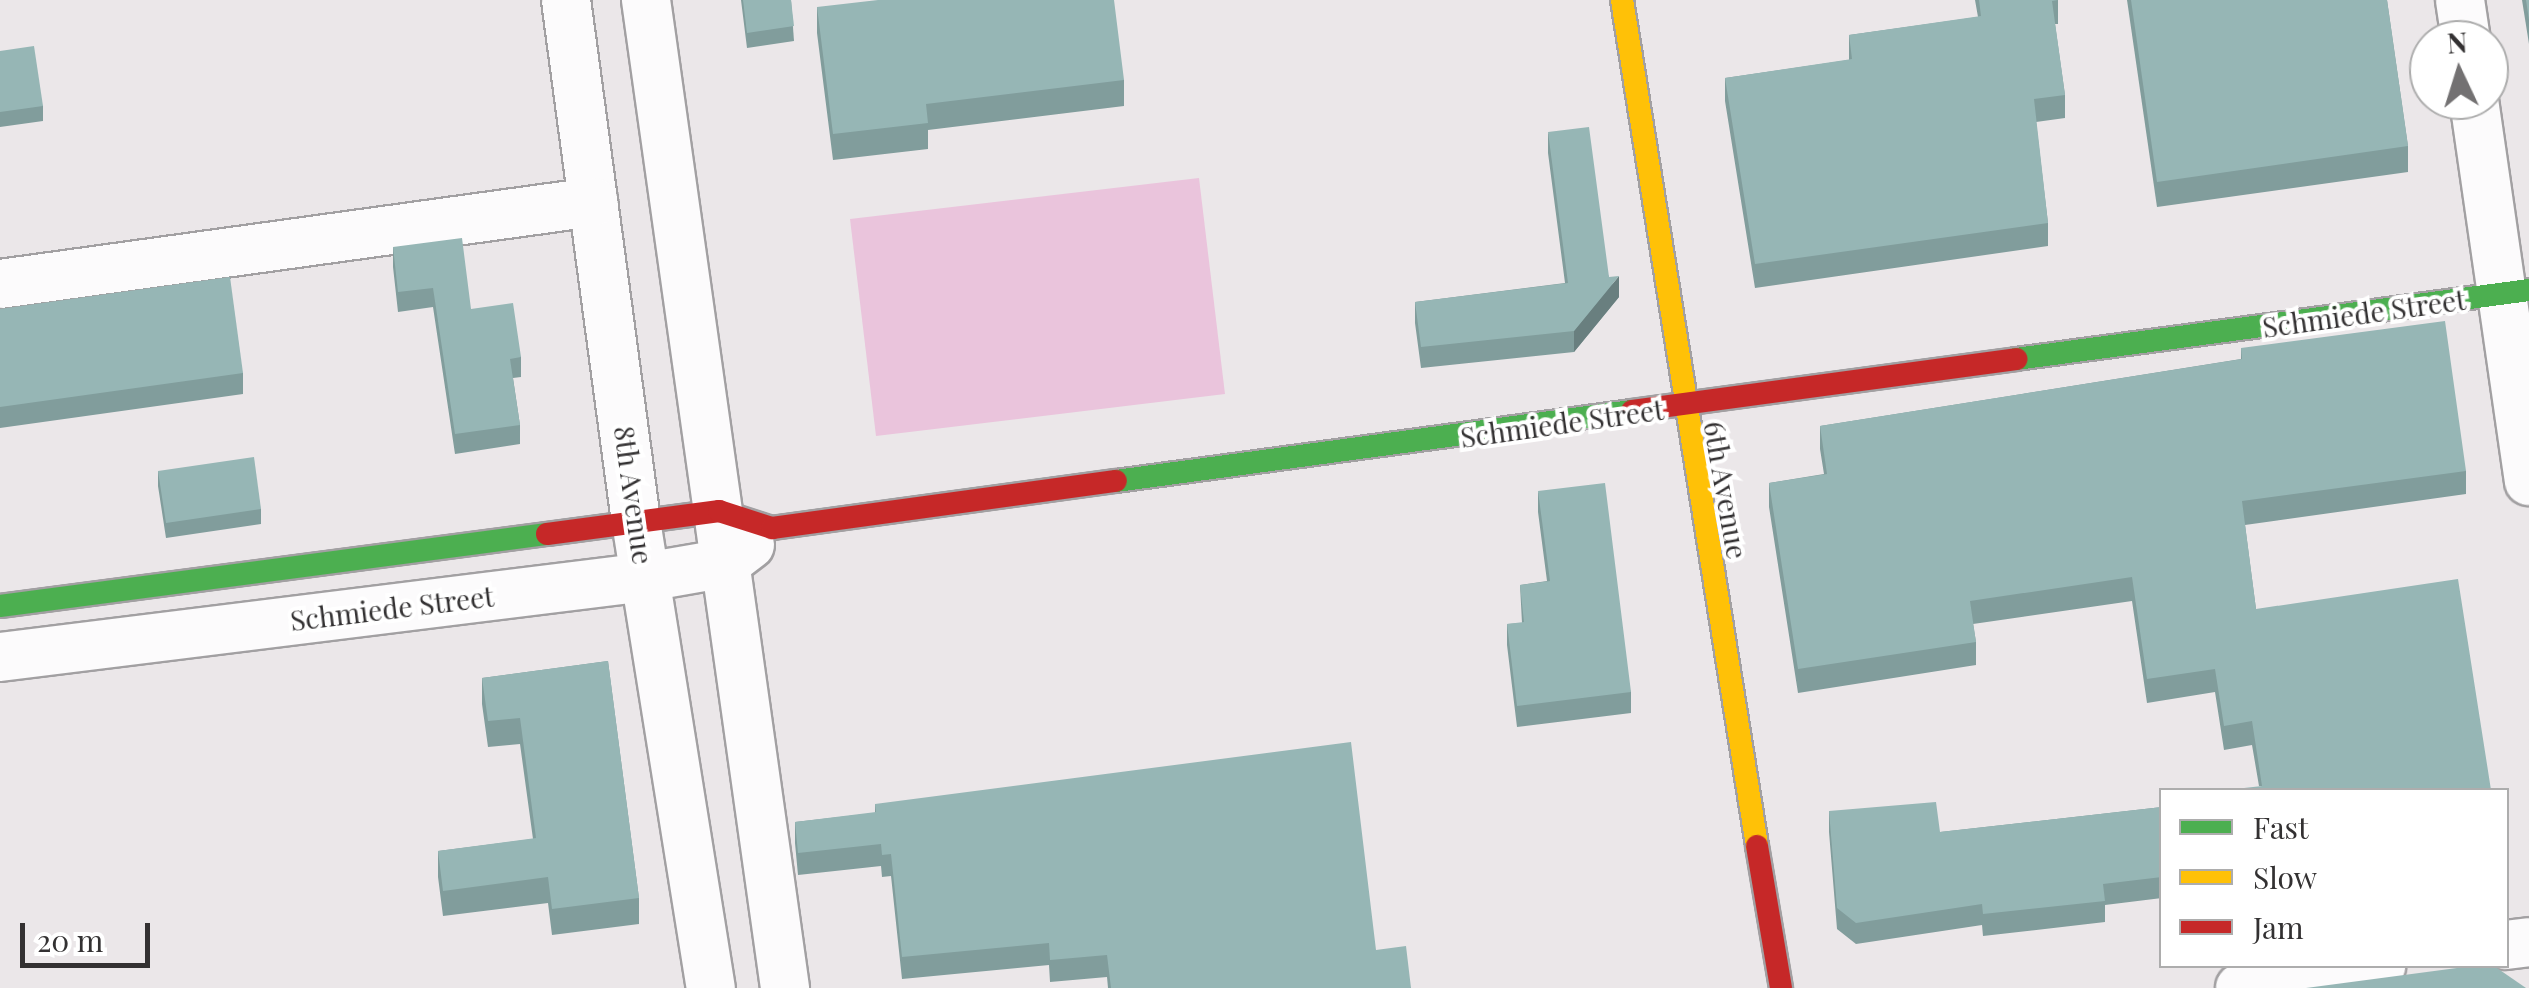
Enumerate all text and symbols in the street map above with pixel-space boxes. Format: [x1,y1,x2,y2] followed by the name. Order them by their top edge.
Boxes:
[2409,20,2509,120] north arrow
[2446,22,2468,61] text: N
[2260,282,2468,344] street label: Schmiede Street
[1458,392,1666,454] street label: Schmiede Street
[1697,418,1755,562] street label: 6th Avenue
[608,423,660,567] street label: 8th Avenue
[288,579,496,637] street label: Schmiede Street
[2159,788,2509,968] legend
[2253,807,2309,847] text: Fast
[2253,857,2317,897] text: Slow
[25,903,155,965] scale bar
[2253,907,2304,947] text: Jam
[37,920,103,960] text: 20 m

